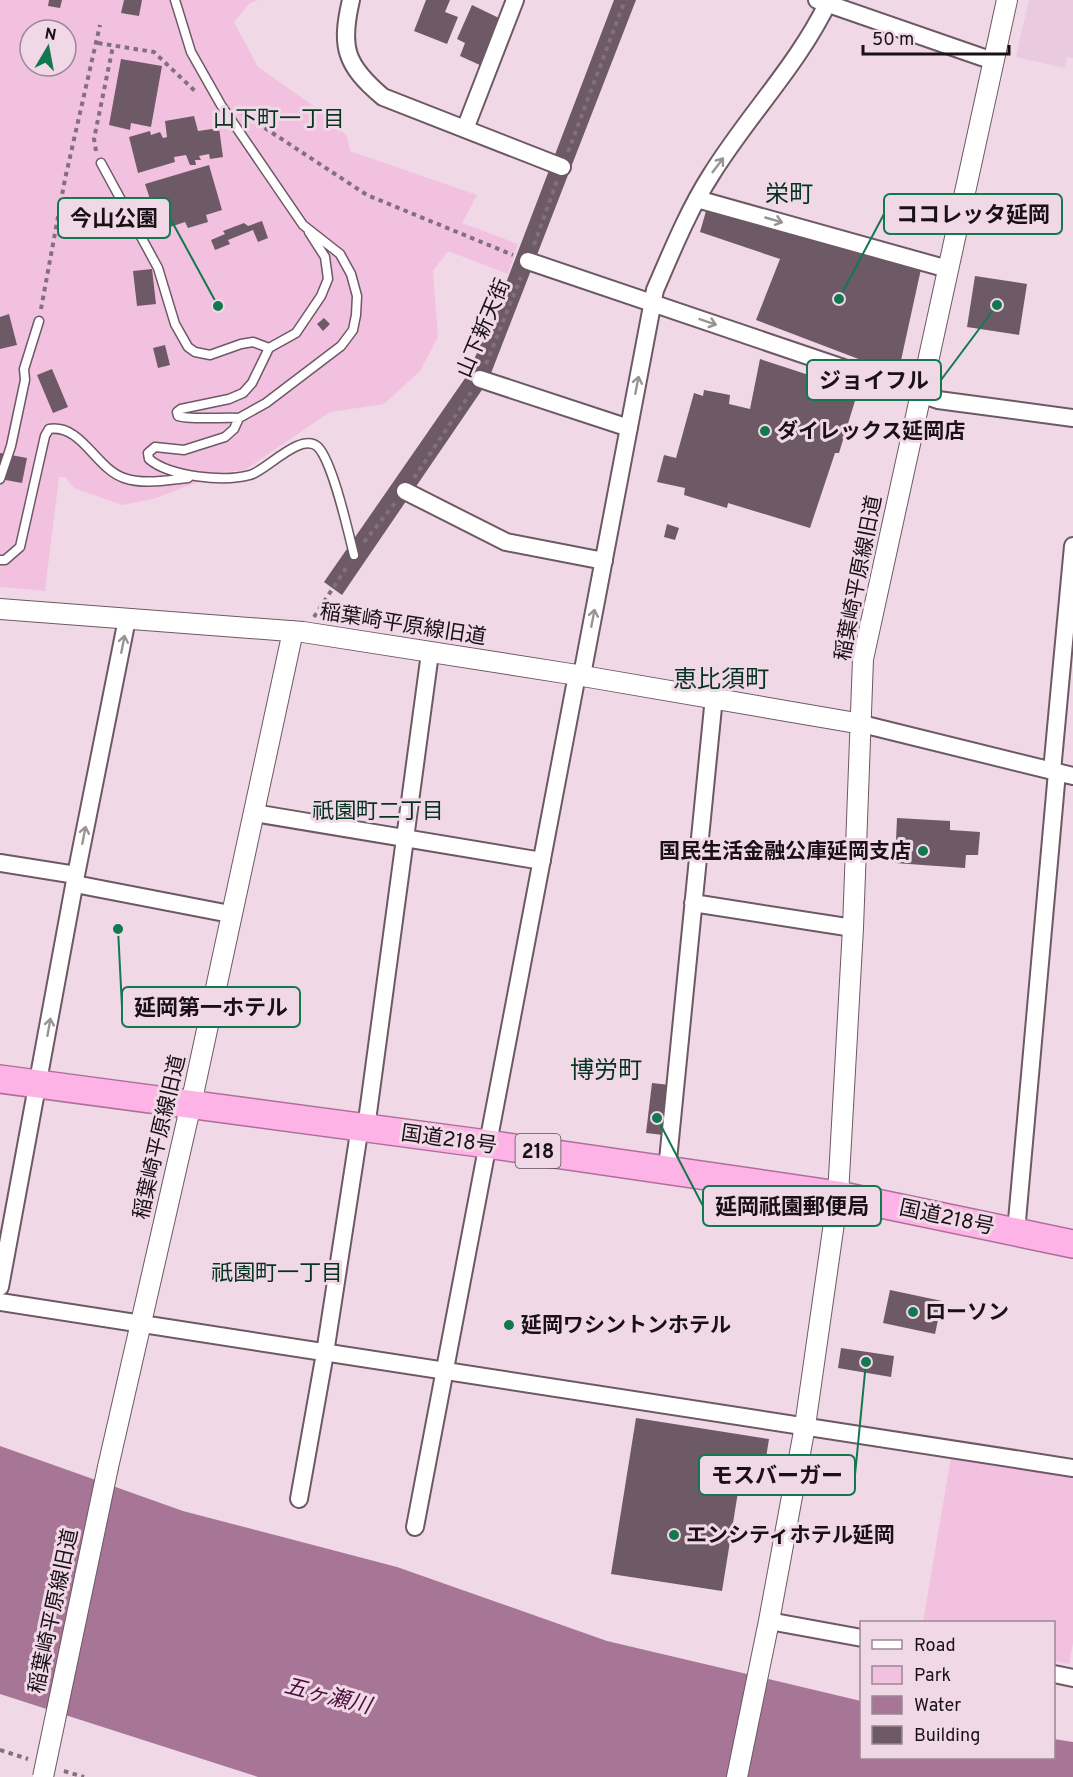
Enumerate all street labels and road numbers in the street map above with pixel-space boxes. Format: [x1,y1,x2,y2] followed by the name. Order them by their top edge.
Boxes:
[451,275,517,382] street label: 山下新天街
[830,493,889,663] street label: 稲葉崎平原線旧道
[318,599,488,652] street label: 稲葉崎平原線旧道
[128,1052,193,1222] street label: 稲葉崎平原線旧道
[399,1120,498,1161] street label: 国道218号
[516,1134,560,1168] road number: 218
[897,1195,997,1242] street label: 国道218号
[24,1526,85,1696] street label: 稲葉崎平原線旧道

